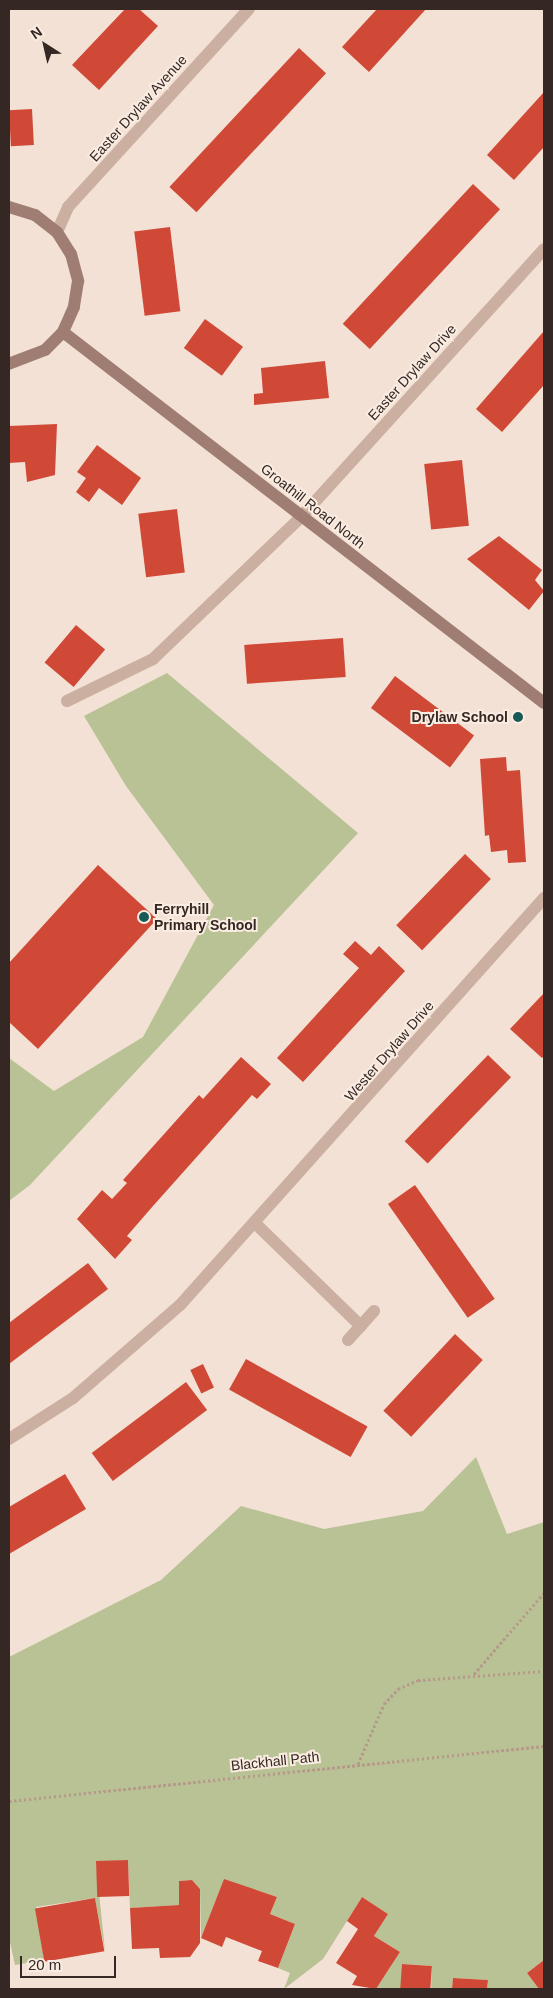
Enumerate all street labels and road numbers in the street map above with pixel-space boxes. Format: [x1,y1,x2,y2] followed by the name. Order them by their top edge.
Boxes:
[86,51,190,165] street label: Easter Drylaw Avenue
[364,320,460,424] street label: Easter Drylaw Drive
[258,460,368,552] street label: Groathill Road North
[341,997,437,1105] street label: Wester Drylaw Drive
[230,1748,320,1774] street label: Blackhall Path

